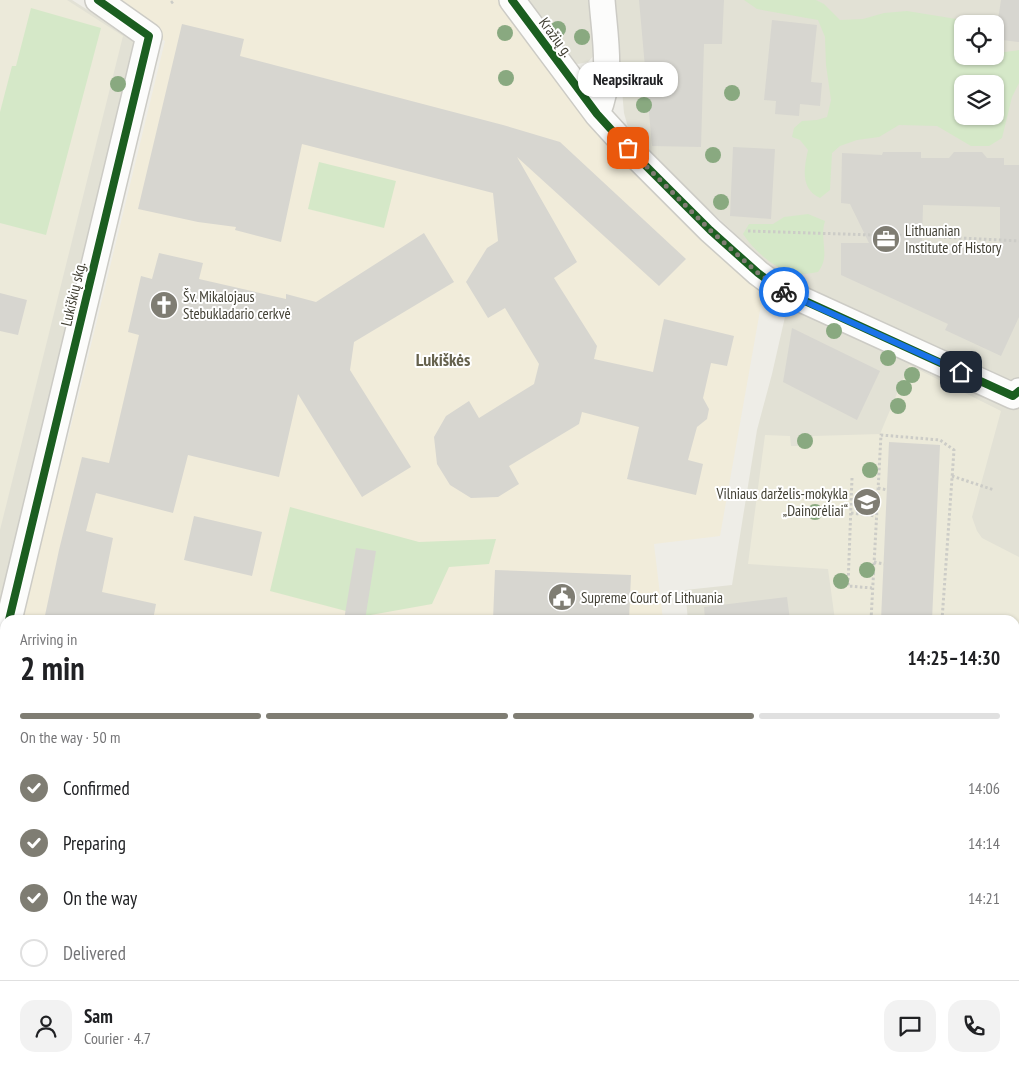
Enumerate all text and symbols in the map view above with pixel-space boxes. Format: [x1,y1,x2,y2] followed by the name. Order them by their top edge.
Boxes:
[535,13,577,61] street label: Kražių g.
[954,15,1004,125] map controls
[954,15,1004,65] button: locate
[578,63,678,98] callout: Neapsikrauk
[593,69,663,89] text: Neapsikrauk
[954,75,1004,125] button: layers
[607,127,649,169] pin
[614,134,642,162] icon: bag
[905,221,1002,257] place label: Lithuanian Institute of History
[871,224,901,254] office icon: Lithuanian Institute of History
[56,260,90,328] street label: Lukiškių skg.
[759,267,809,317] courier
[770,278,798,306] icon: bike
[183,287,291,323] place label: Šv. Mikalojaus Stebukladario cerkvė
[149,290,179,320] church icon: Šv. Mikalojaus Stebukladario cerkvė
[416,348,470,371] district label: Lukiškės
[940,351,982,393] pin
[947,358,975,386] icon: home
[715,484,848,520] place label: Vilniaus darželis-mokykla „Dainorėliai“
[852,487,882,517] school or university icon: Vilniaus darželis-mokykla „Dainorėliai“
[547,582,577,612] public building icon: Supreme Court of Lithuania
[581,588,723,607] place label: Supreme Court of Lithuania
[20,629,77,649] text: Arriving in
[907,646,1000,670] text: 14:25–14:30
[20,647,85,689] text: 2 min
[20,727,120,747] text: On the way · 50 m
[20,774,48,802] icon: check
[63,776,130,800] text: Confirmed
[968,778,1000,798] text: 14:06
[20,829,48,857] icon: check
[63,831,126,855] text: Preparing
[968,833,1000,853] text: 14:14
[20,884,48,912] icon: check
[63,886,137,910] text: On the way
[968,888,1000,908] text: 14:21
[63,941,126,965] text: Delivered
[20,1000,72,1052] button: person
[884,1000,936,1052] button: chat
[948,1000,1000,1052] button: phone
[84,1004,113,1028] text: Sam
[84,1028,151,1048] text: Courier · 4.7

